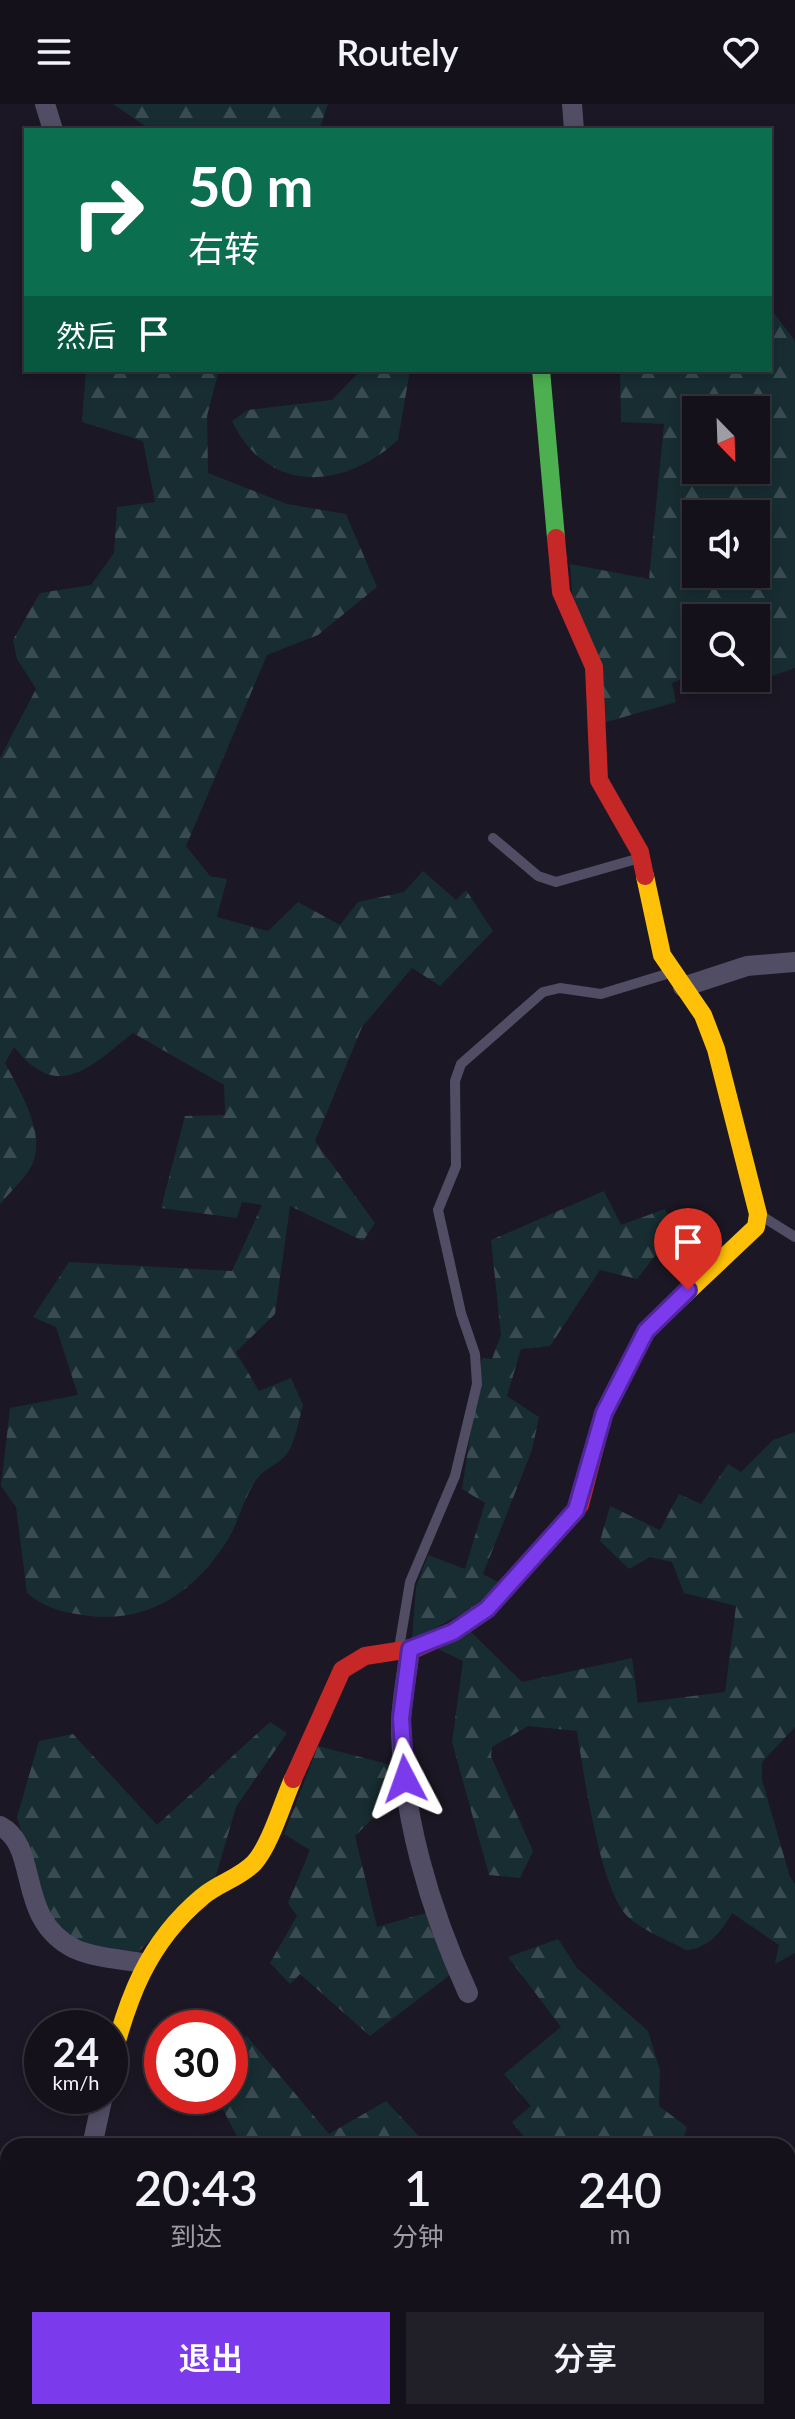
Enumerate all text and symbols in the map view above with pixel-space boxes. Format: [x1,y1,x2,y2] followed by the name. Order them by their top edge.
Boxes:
[32,30,76,74] icon: menu
[336,30,459,74] text: Routely
[719,30,763,74] icon: heart
[188,152,313,219] text: 50 m
[56,160,160,264] icon: right
[188,226,260,270] text: 右转
[132,312,176,356] icon: arrive
[56,317,116,353] text: 然后
[682,396,770,484] north arrow
[682,396,770,692] map controls
[682,500,770,588] button: sound
[682,604,770,692] button: search
[654,1208,722,1290] pin
[666,1220,710,1264] icon: arrive
[363,1737,447,1821] position arrow
[144,2010,248,2114] speed limit sign: 30
[53,2028,99,2076] text: 24
[53,2070,99,2094] text: km/h
[134,2159,258,2216] text: 20:43
[404,2159,432,2216] text: 1
[578,2161,662,2218] text: 240
[609,2218,631,2250] text: m
[170,2220,222,2252] text: 到达
[392,2220,444,2252] text: 分钟
[32,2312,390,2404] button: 退出
[406,2312,764,2404] button: 分享

